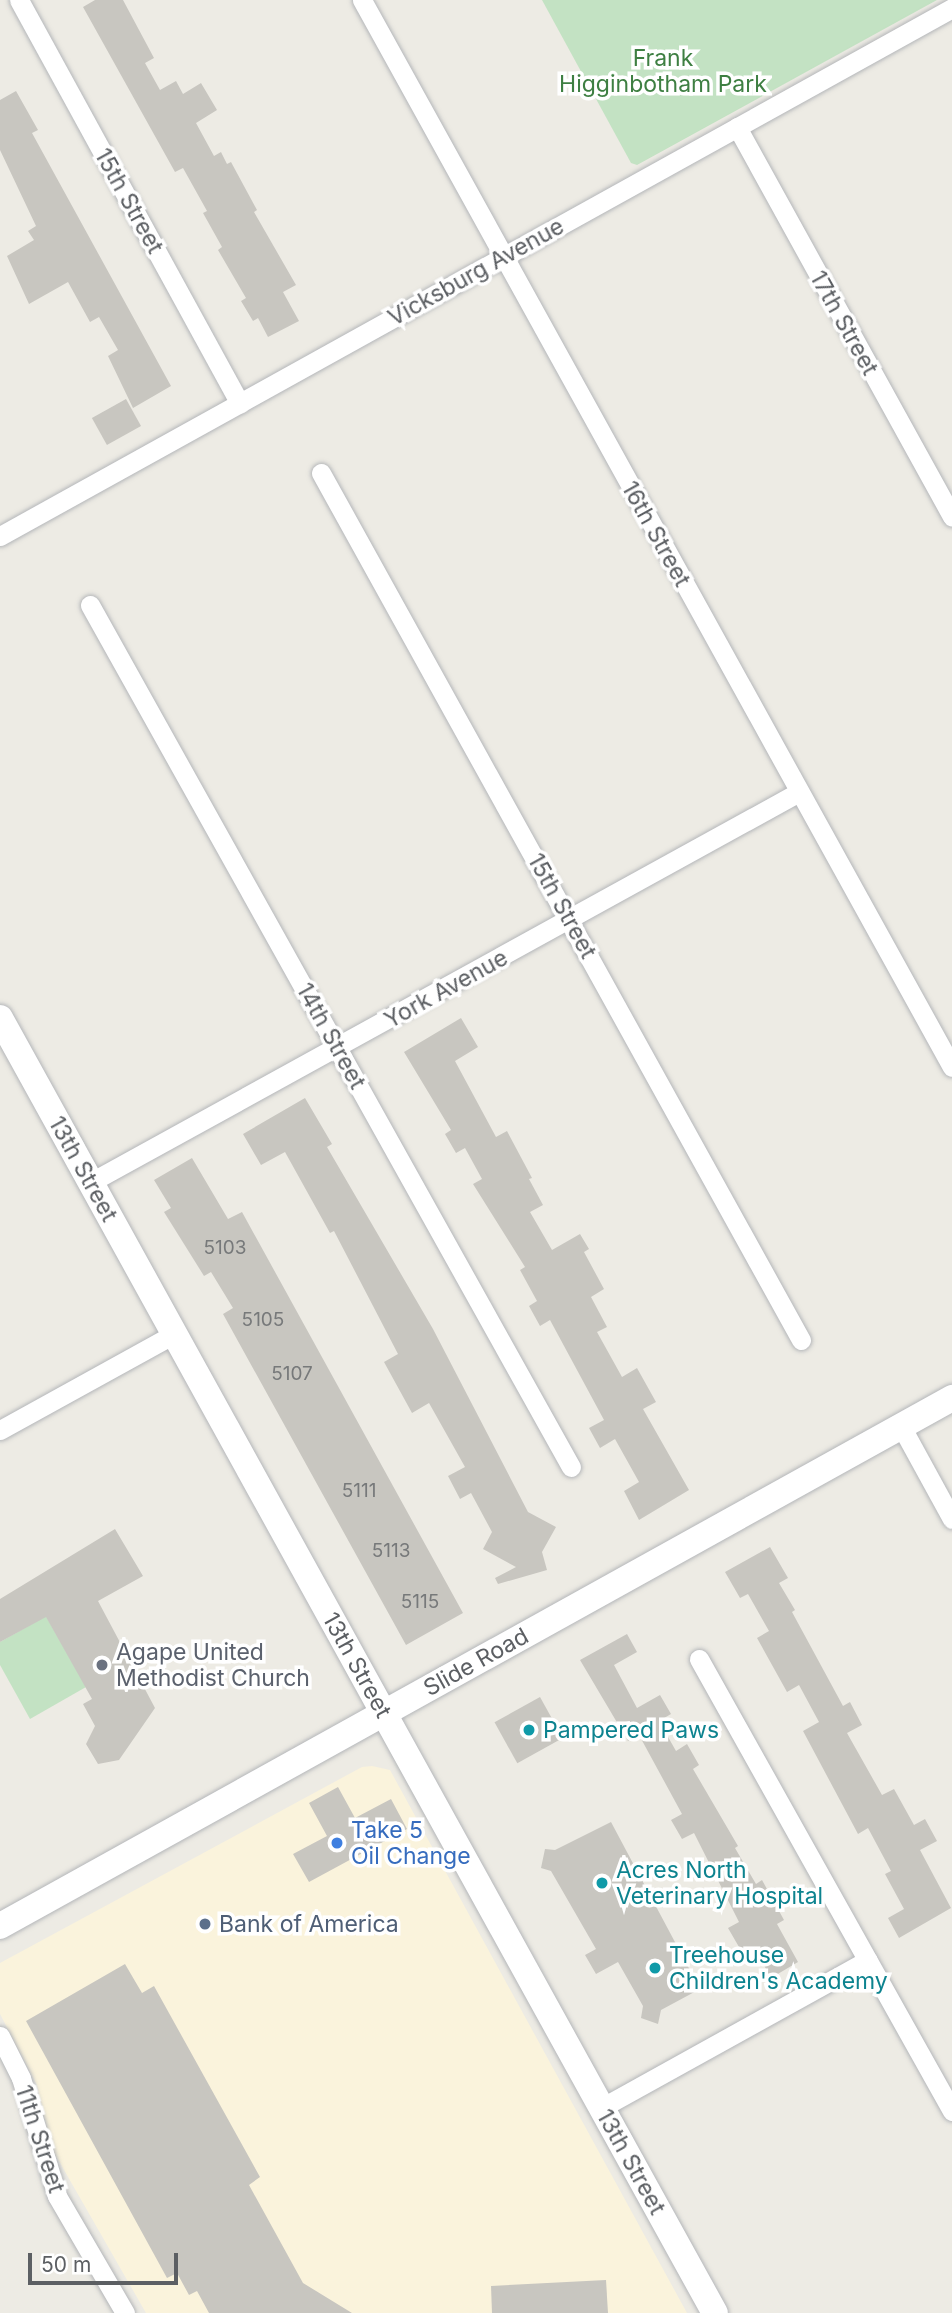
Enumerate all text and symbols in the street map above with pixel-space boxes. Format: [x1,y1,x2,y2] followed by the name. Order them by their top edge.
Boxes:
[559,44,767,98] park label: Frank Higginbotham Park
[89,144,169,258] street label: 15th Street
[383,212,569,332] street label: Vicksburg Avenue
[804,266,884,380] street label: 17th Street
[616,477,696,591] street label: 16th Street
[522,849,602,963] street label: 15th Street
[380,944,512,1034] street label: York Avenue
[291,978,371,1094] street label: 14th Street
[43,1112,123,1226] street label: 13th Street
[203,1237,247,1259] house number: 5103
[242,1309,284,1331] house number: 5105
[271,1363,313,1385] house number: 5107
[342,1480,376,1502] house number: 5111
[372,1540,410,1562] house number: 5113
[401,1591,439,1613] house number: 5115
[317,1608,397,1722] street label: 13th Street
[419,1622,533,1702] street label: Slide Road
[116,1638,310,1692] place label: Agape United Methodist Church
[94,1657,110,1673] marker: Agape United Methodist Church
[543,1716,719,1744] place label: Pampered Paws
[521,1722,537,1738] marker: Pampered Paws
[351,1816,471,1870] place label: Take 5 Oil Change
[329,1835,345,1851] marker: Take 5 Oil Change
[616,1856,823,1910] place label: Acres North Veterinary Hospital
[594,1875,610,1891] marker: Acres North Veterinary Hospital
[219,1910,399,1938] place label: Bank of America
[197,1916,213,1932] marker: Bank of America
[669,1941,888,1995] place label: Treehouse Children's Academy
[647,1960,663,1976] marker: Treehouse Children's Academy
[10,2082,70,2196] street label: 11th Street
[591,2105,671,2219] street label: 13th Street
[32,2240,182,2284] scale bar
[41,2252,91,2277] text: 50 m

